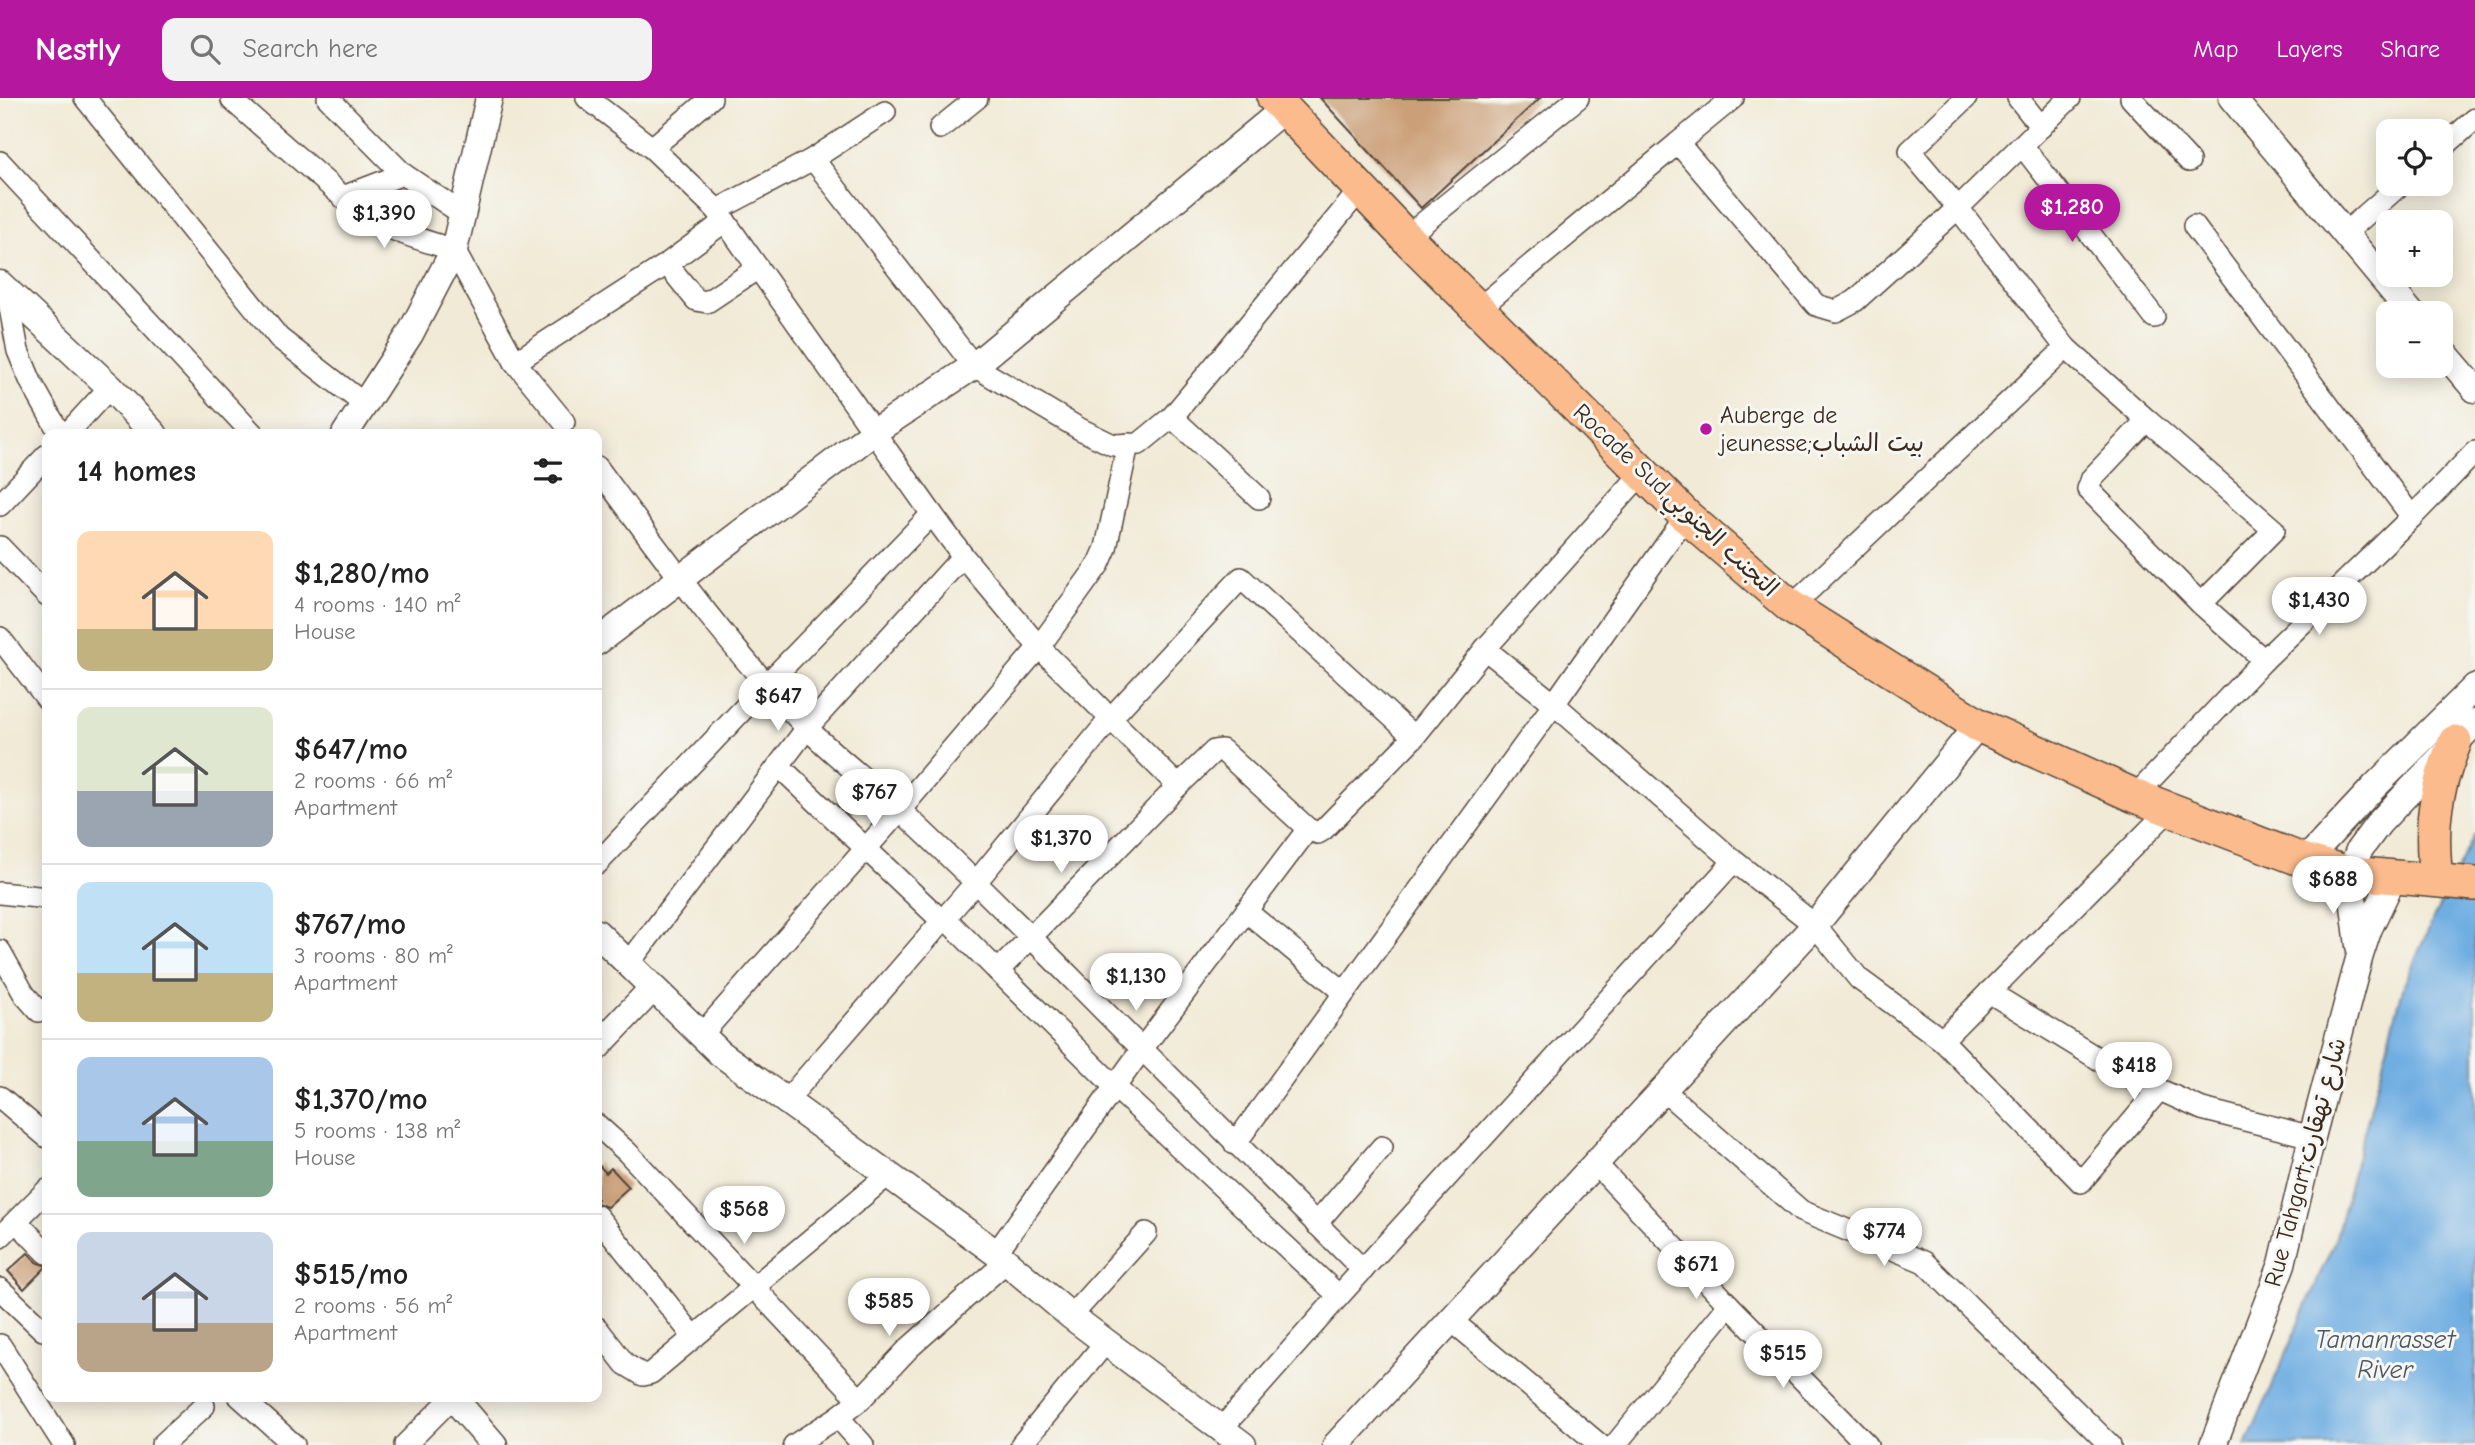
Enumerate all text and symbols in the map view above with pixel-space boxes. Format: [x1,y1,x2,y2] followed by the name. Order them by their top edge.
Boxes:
[162,18,652,81] search box
[35,30,120,68] text: Nestly
[186,30,224,68] icon: search
[242,34,378,64] text: Search here
[2193,35,2239,63] text: Map
[2277,35,2342,63] text: Layers
[2380,35,2440,63] text: Share
[2376,119,2453,378] map controls
[2376,119,2453,196] button: locate
[2015,184,2129,244] pin: $1,280
[327,190,441,250] pin: $1,390
[2040,193,2104,220] text: $1,280
[352,199,416,226] text: $1,390
[2376,210,2453,287] button: +
[2376,301,2453,378] button: −
[1563,398,1784,607] street label: Rocade Sud,التجنب الجنوبي
[1717,401,1924,457] place label: Auberge de jeunesse;بيت الشباب
[1698,421,1714,437] marker: Auberge de jeunesse;بيت الشباب
[529,452,567,490] icon: filters
[77,454,196,489] text: 14 homes
[294,556,430,591] text: $1,280/mo
[133,559,217,643] icon: home
[2262,578,2376,637] pin: $1,430
[2288,586,2350,613] text: $1,430
[294,591,461,618] text: 4 rooms · 140 m²
[294,618,356,645] text: House
[737,674,819,733] pin: $647
[754,682,802,709] text: $647
[294,732,408,767] text: $647/mo
[133,735,217,819] icon: home
[294,767,452,794] text: 2 rooms · 66 m²
[833,770,915,829] pin: $767
[851,778,897,805] text: $767
[294,794,397,821] text: Apartment
[1004,816,1118,875] pin: $1,370
[1030,824,1092,851] text: $1,370
[2292,856,2374,916] pin: $688
[2308,865,2358,892] text: $688
[294,907,406,942] text: $767/mo
[133,910,217,994] icon: home
[294,942,453,969] text: 3 rooms · 80 m²
[1079,954,1193,1013] pin: $1,130
[1106,962,1166,989] text: $1,130
[294,969,397,996] text: Apartment
[2258,1035,2355,1290] street label: Rue Tahgart;شارع تهقارت
[2093,1042,2175,1102] pin: $418
[2111,1051,2157,1078] text: $418
[294,1082,428,1117] text: $1,370/mo
[133,1085,217,1169] icon: home
[294,1117,460,1144] text: 5 rooms · 138 m²
[294,1144,356,1171] text: House
[703,1186,785,1246] pin: $568
[719,1195,769,1222] text: $568
[1843,1208,1925,1268] pin: $774
[1862,1217,1906,1244] text: $774
[1655,1242,1737,1301] pin: $671
[1673,1250,1719,1277] text: $671
[294,1257,408,1292] text: $515/mo
[133,1260,217,1344] icon: home
[848,1278,930,1338] pin: $585
[864,1287,914,1314] text: $585
[294,1292,452,1319] text: 2 rooms · 56 m²
[294,1319,397,1346] text: Apartment
[2315,1325,2457,1385] water label: Tamanrasset River
[1742,1330,1824,1390] pin: $515
[1759,1339,1807,1366] text: $515

